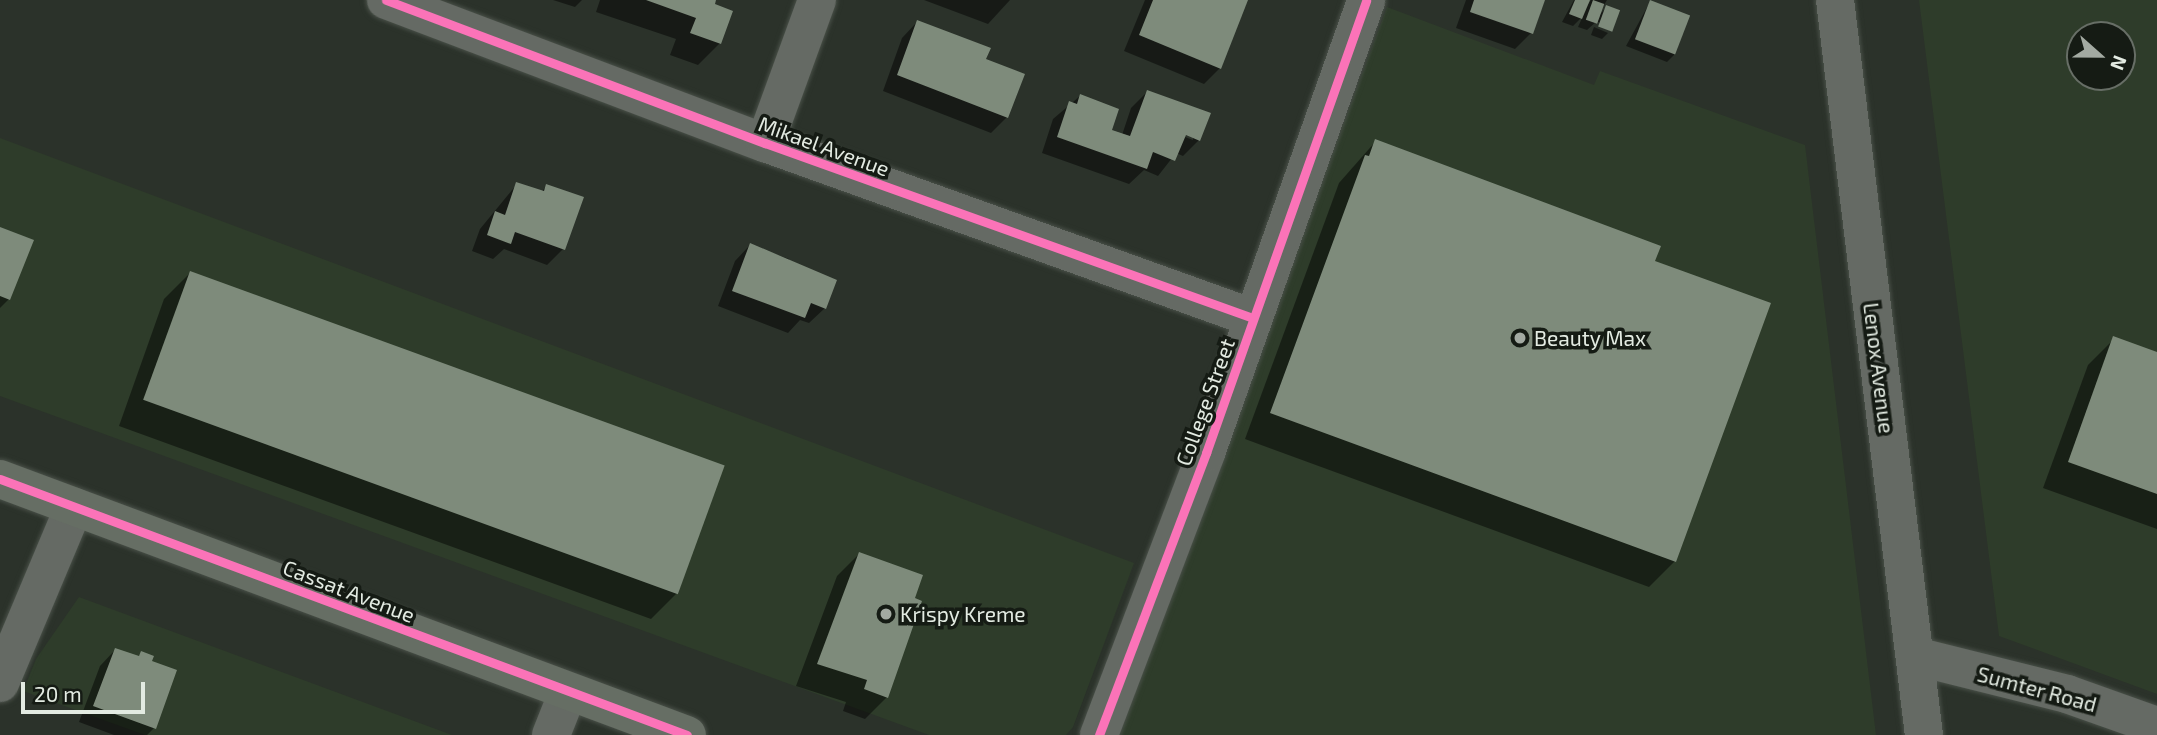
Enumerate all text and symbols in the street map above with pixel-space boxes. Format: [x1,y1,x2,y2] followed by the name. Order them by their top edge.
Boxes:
[2066,21,2136,91] north arrow
[2106,52,2132,74] text: N
[755,110,893,182] street label: Mikael Avenue
[1858,301,1900,435] street label: Lenox Avenue
[1534,325,1647,351] place label: Beauty Max
[1512,330,1528,346] marker: Beauty Max
[1170,335,1240,469] street label: College Street
[279,554,419,628] street label: Cassat Avenue
[900,601,1026,627] place label: Krispy Kreme
[878,606,894,622] marker: Krispy Kreme
[1974,661,2100,717] street label: Sumter Road
[24,668,149,712] scale bar
[34,681,82,706] text: 20 m

